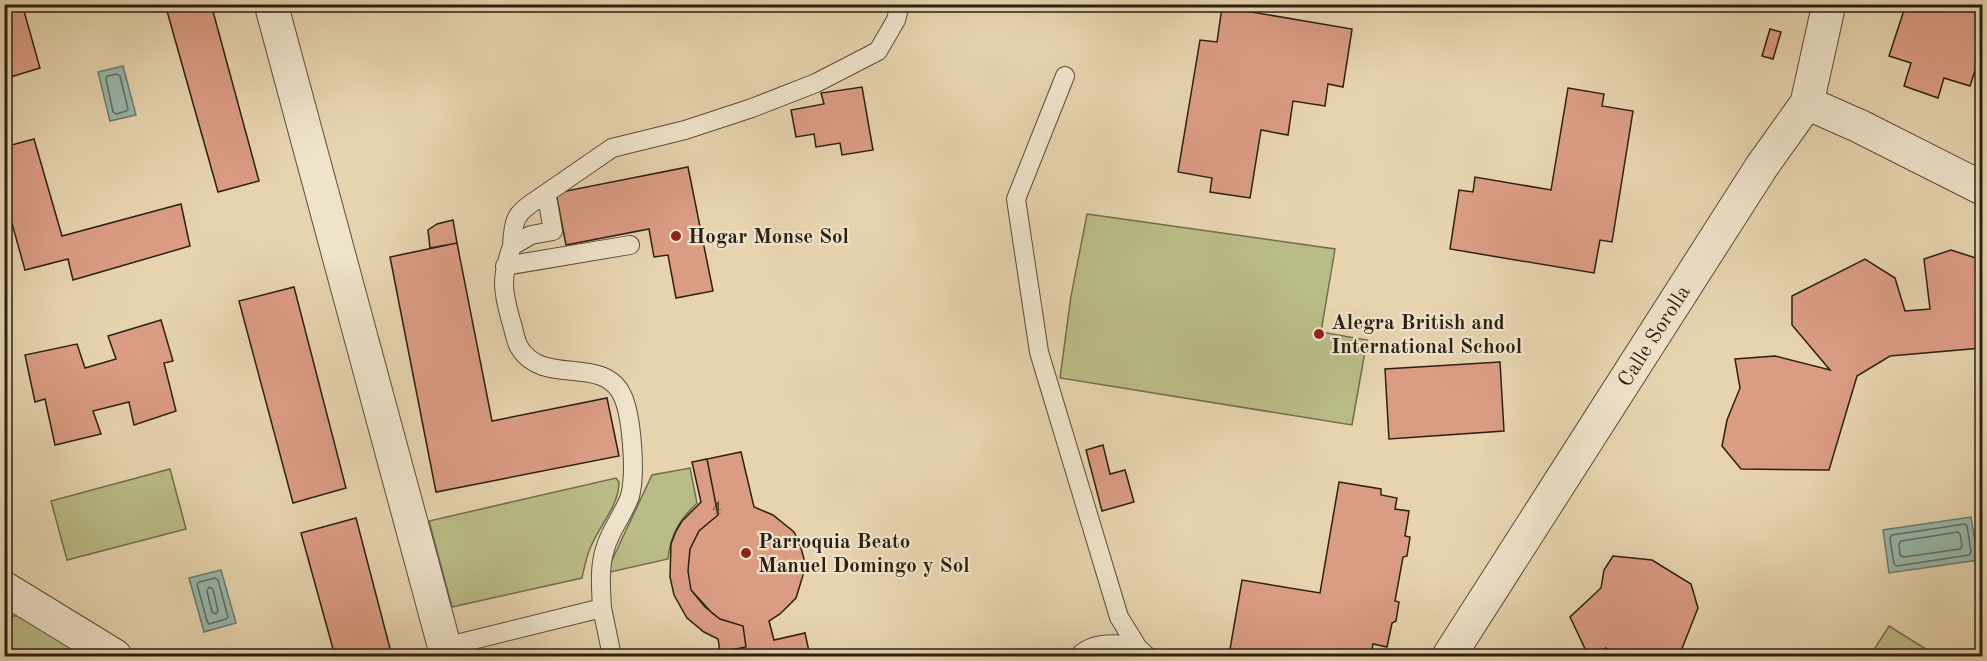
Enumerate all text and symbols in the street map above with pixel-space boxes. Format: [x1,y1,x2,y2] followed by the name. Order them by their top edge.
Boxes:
[688,227,849,248] place label: Hogar Monse Sol
[669,229,683,243] marker: Hogar Monse Sol
[1615,282,1695,391] street label: Calle Sorolla
[1331,313,1522,358] place label: Alegra British and International School
[1312,327,1326,341] marker: Alegra British and International School
[712,500,722,518] house number: 4
[758,532,970,577] place label: Parroquia Beato Manuel Domingo y Sol
[739,546,753,560] marker: Parroquia Beato Manuel Domingo y Sol

